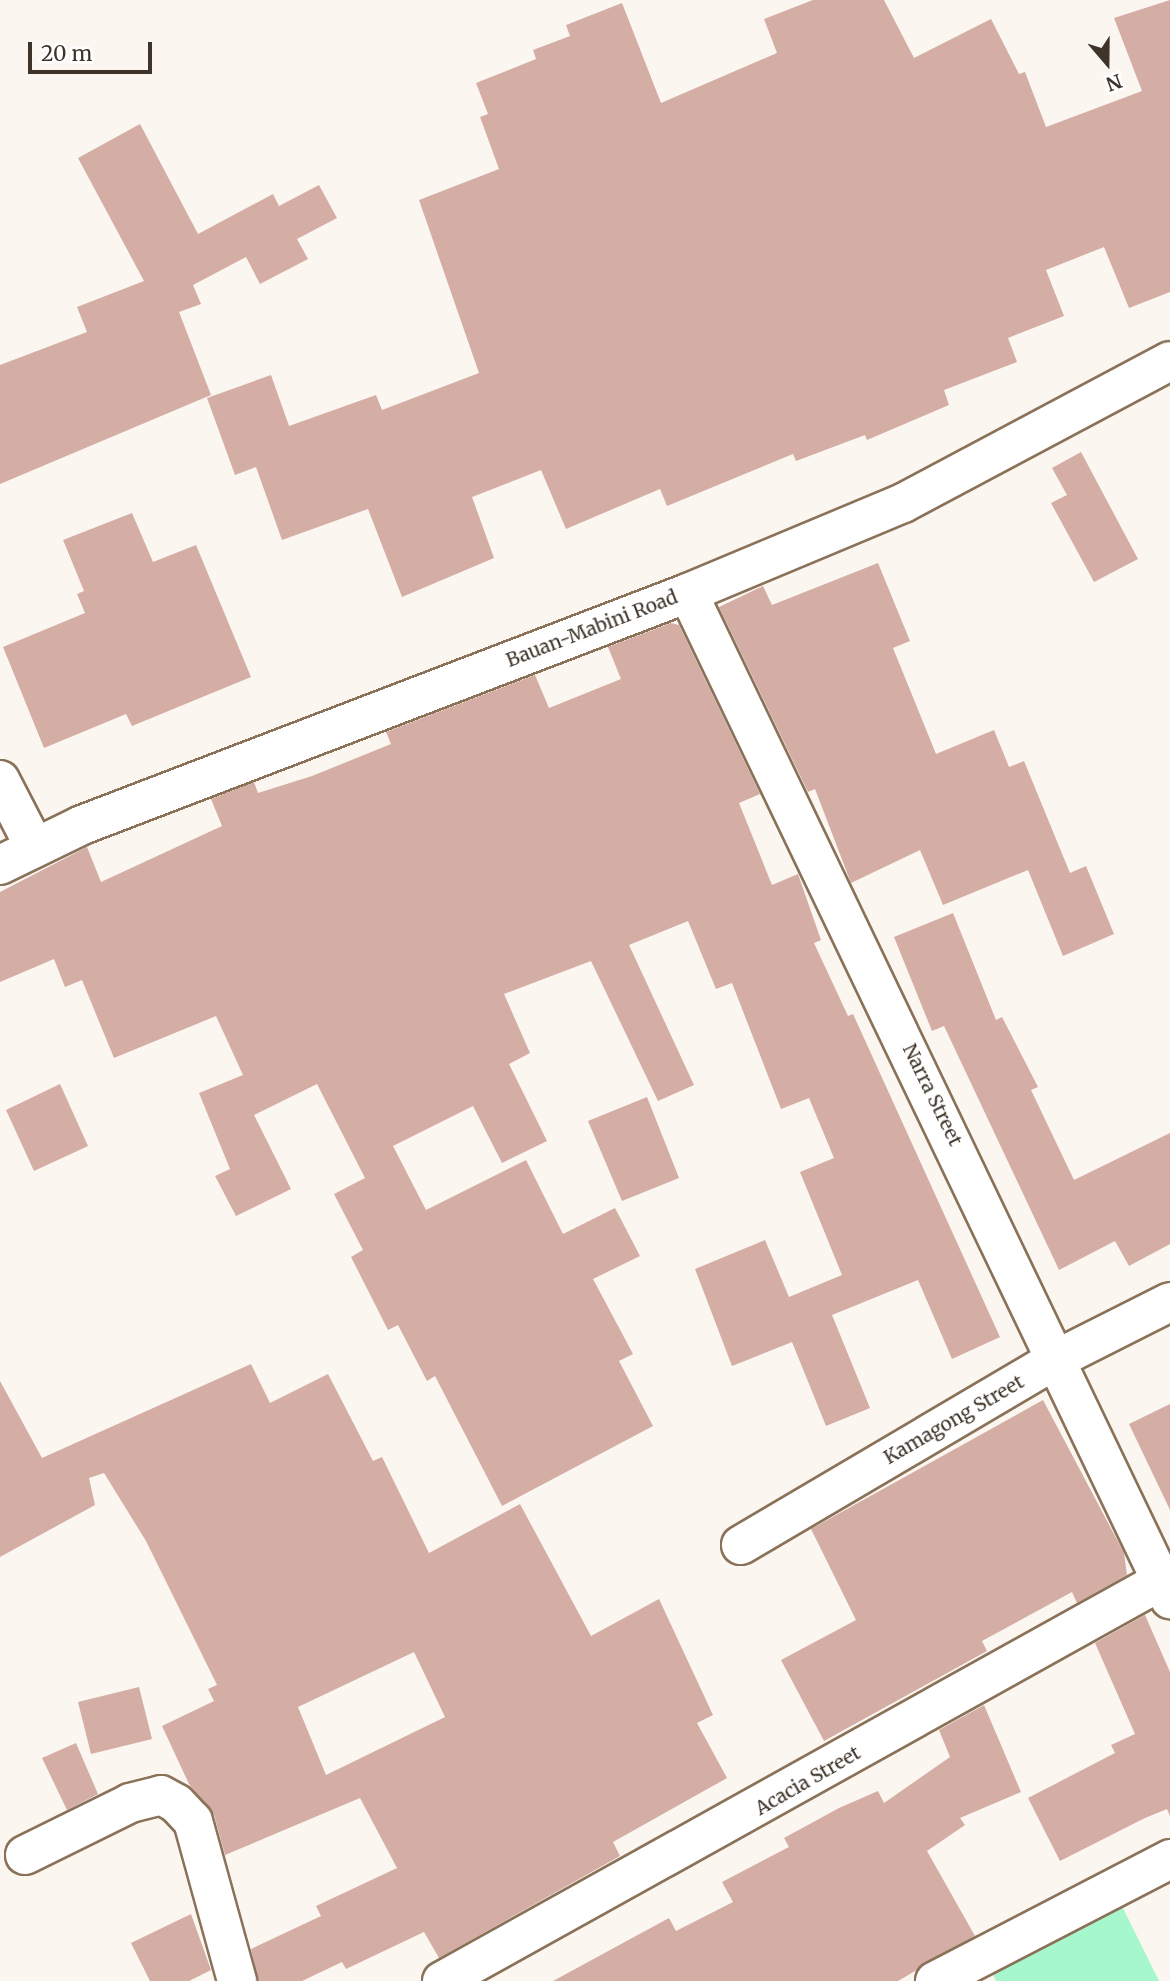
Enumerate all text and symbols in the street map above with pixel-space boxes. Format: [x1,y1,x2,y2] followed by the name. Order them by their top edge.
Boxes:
[32,28,156,72] scale bar
[1072,28,1142,98] north arrow
[41,40,92,67] text: 20 m
[1103,69,1125,97] text: N
[503,586,681,672] street label: Bauan-Mabini Road
[897,1040,967,1150] street label: Narra Street
[880,1371,1028,1469] street label: Kamagong Street
[751,1742,865,1820] street label: Acacia Street

